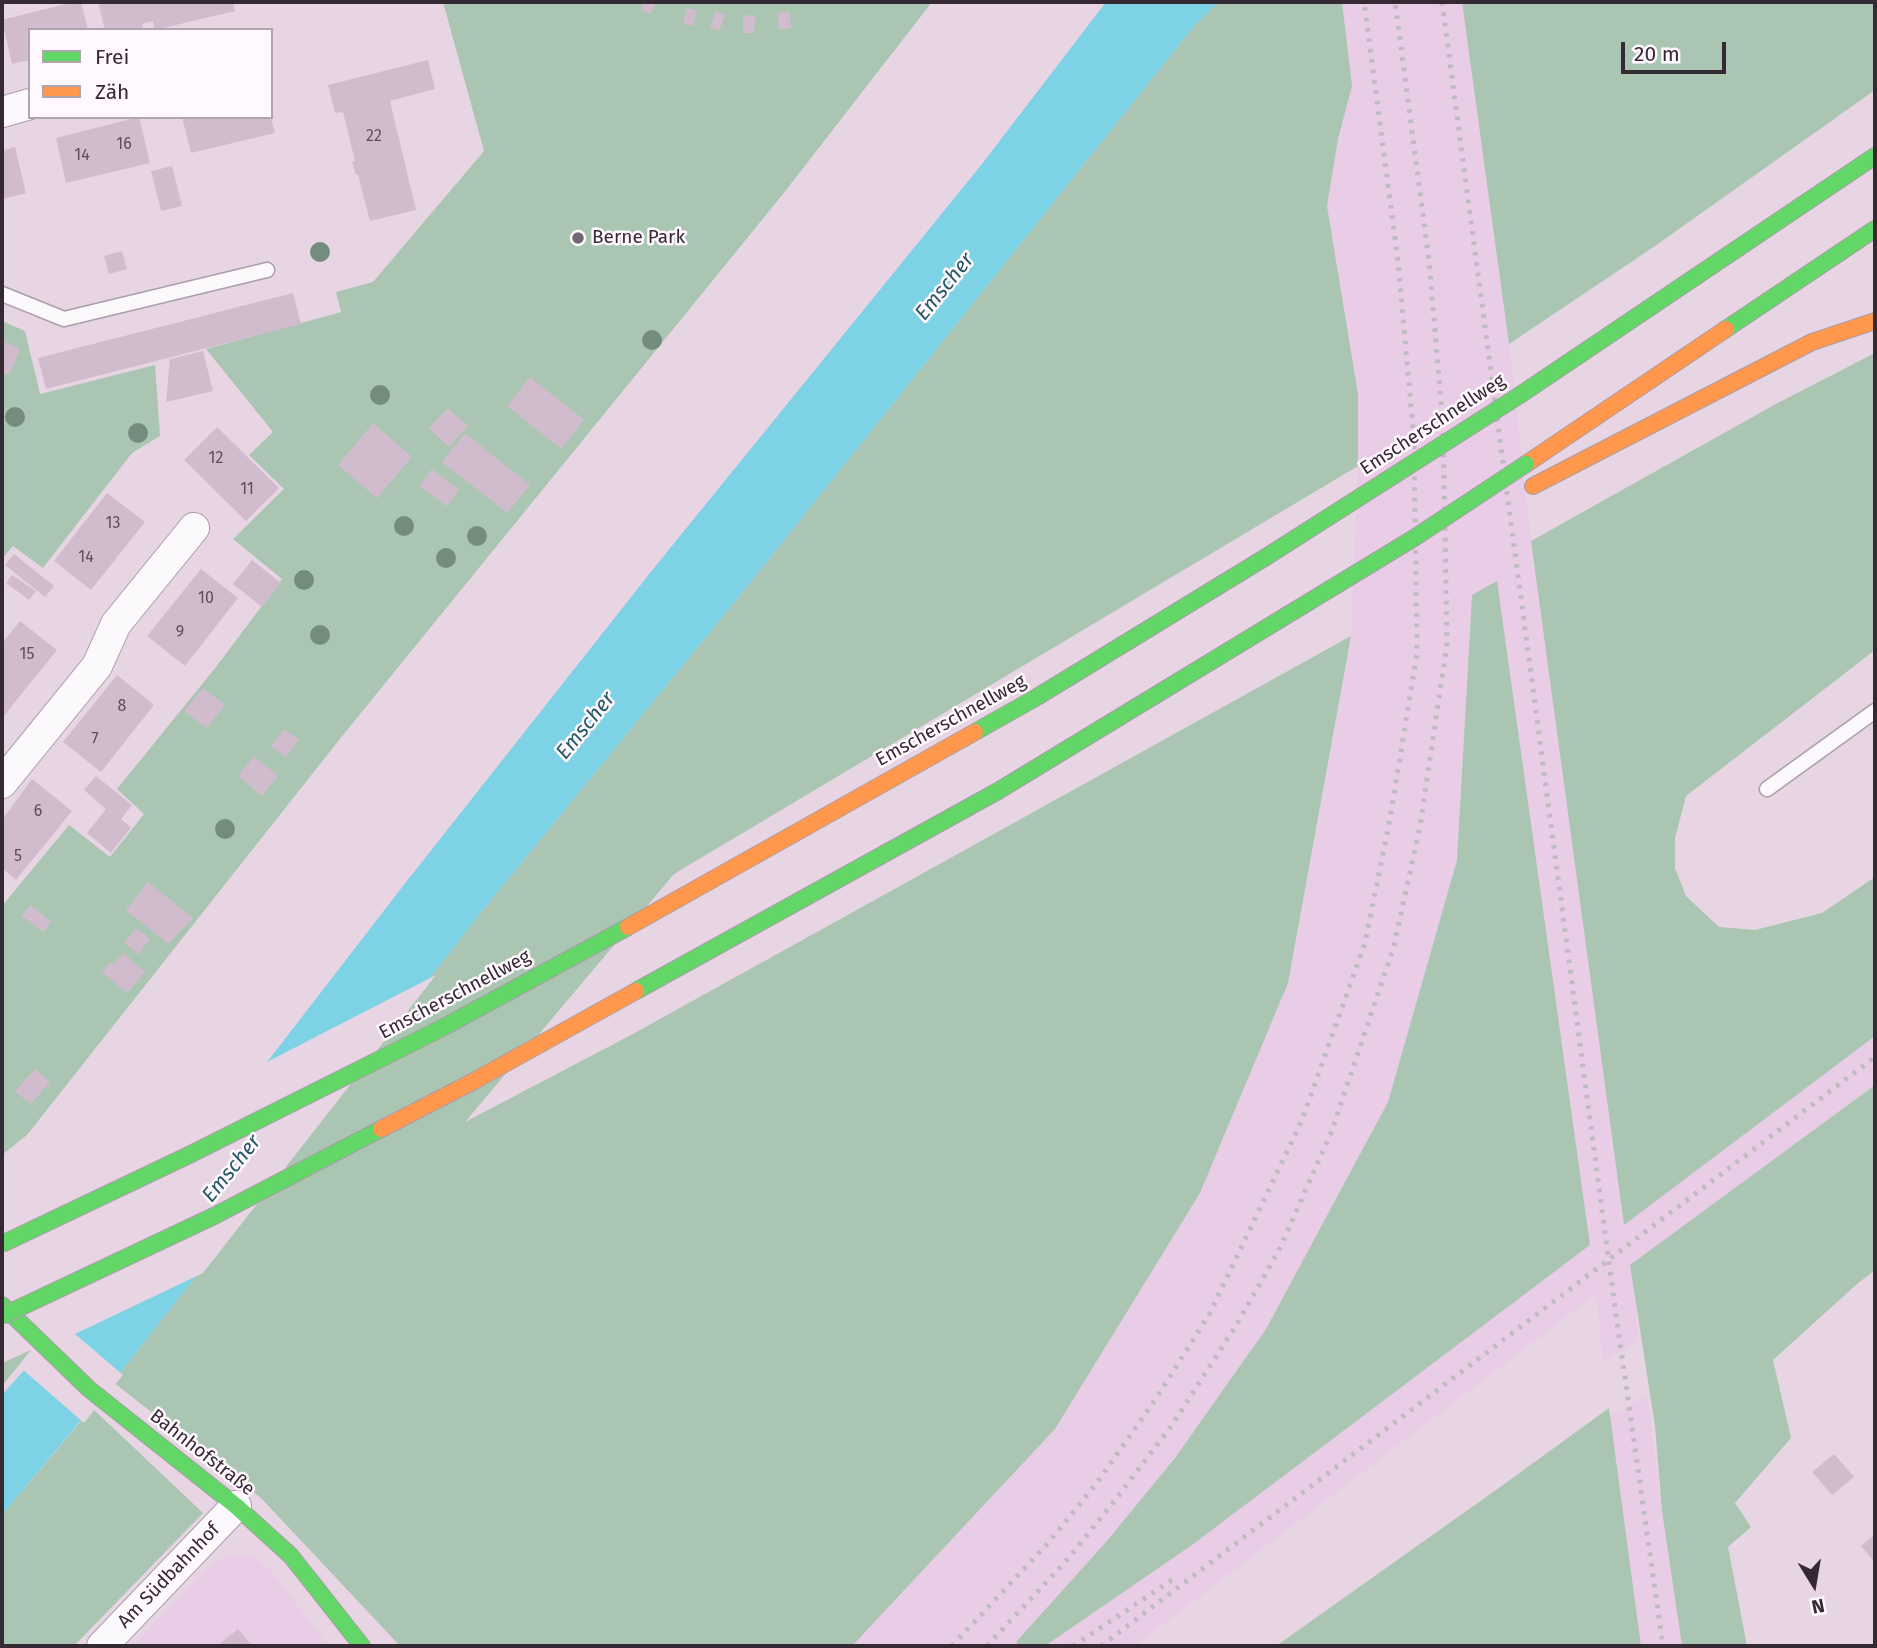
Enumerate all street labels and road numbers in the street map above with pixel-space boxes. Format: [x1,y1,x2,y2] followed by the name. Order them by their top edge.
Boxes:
[1356,370,1510,480] street label: Emscherschnellweg
[872,670,1030,772] street label: Emscherschnellweg
[375,945,535,1045] street label: Emscherschnellweg
[145,1405,259,1501] street label: Bahnhofstraße
[113,1519,225,1633] street label: Am Südbahnhof

